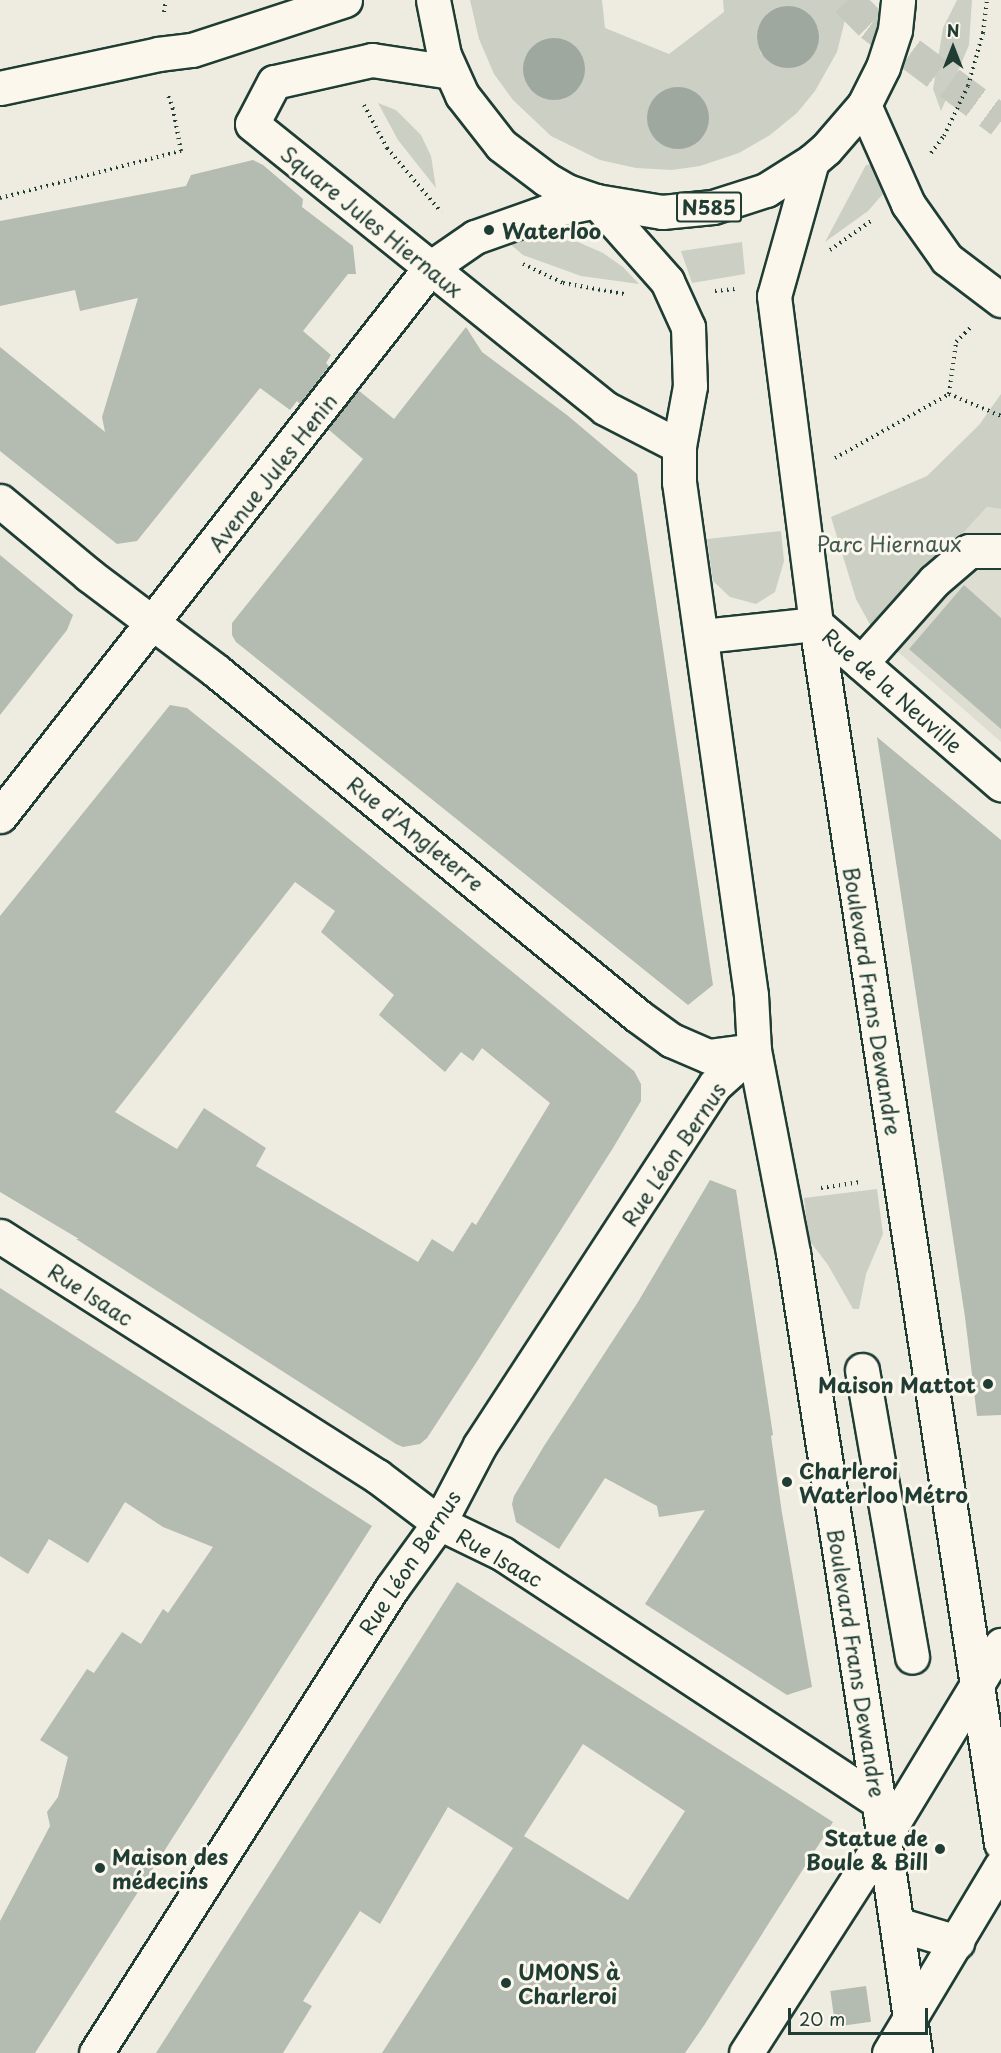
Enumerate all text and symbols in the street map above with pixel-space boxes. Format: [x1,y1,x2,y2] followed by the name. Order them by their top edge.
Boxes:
[923,18,983,78] north arrow
[947,18,959,42] text: N
[275,139,469,303] street label: Square Jules Hiernaux
[676,190,742,224] road number: N585
[502,217,601,243] place label: Waterloo
[480,221,498,239] marker: Waterloo
[202,387,342,557] street label: Avenue Jules Henin
[816,530,962,556] park label: Parc Hiernaux
[816,621,970,759] street label: Rue de la Neuville
[342,770,490,896] street label: Rue d'Angleterre
[839,865,907,1137] street label: Boulevard Frans Dewandre
[615,1077,731,1231] street label: Rue Léon Bernus
[43,1257,139,1331] street label: Rue Isaac
[818,1371,976,1397] place label: Maison Mattot
[981,1377,995,1391] marker: Maison Mattot
[799,1457,968,1507] place label: Charleroi Waterloo Métro
[780,1475,794,1489] marker: Charleroi Waterloo Métro
[352,1484,466,1640] street label: Rue Léon Bernus
[451,1522,549,1592] street label: Rue Isaac
[823,1527,891,1799] street label: Boulevard Frans Dewandre
[806,1824,928,1874] place label: Statue de Boule & Bill
[933,1842,947,1856] marker: Statue de Boule & Bill
[112,1843,229,1893] place label: Maison des médecins
[93,1861,107,1875] marker: Maison des médecins
[518,1958,621,2008] place label: UMONS à Charleroi
[499,1976,513,1990] marker: UMONS à Charleroi
[791,1996,930,2034] scale bar
[799,2005,845,2032] text: 20 m

